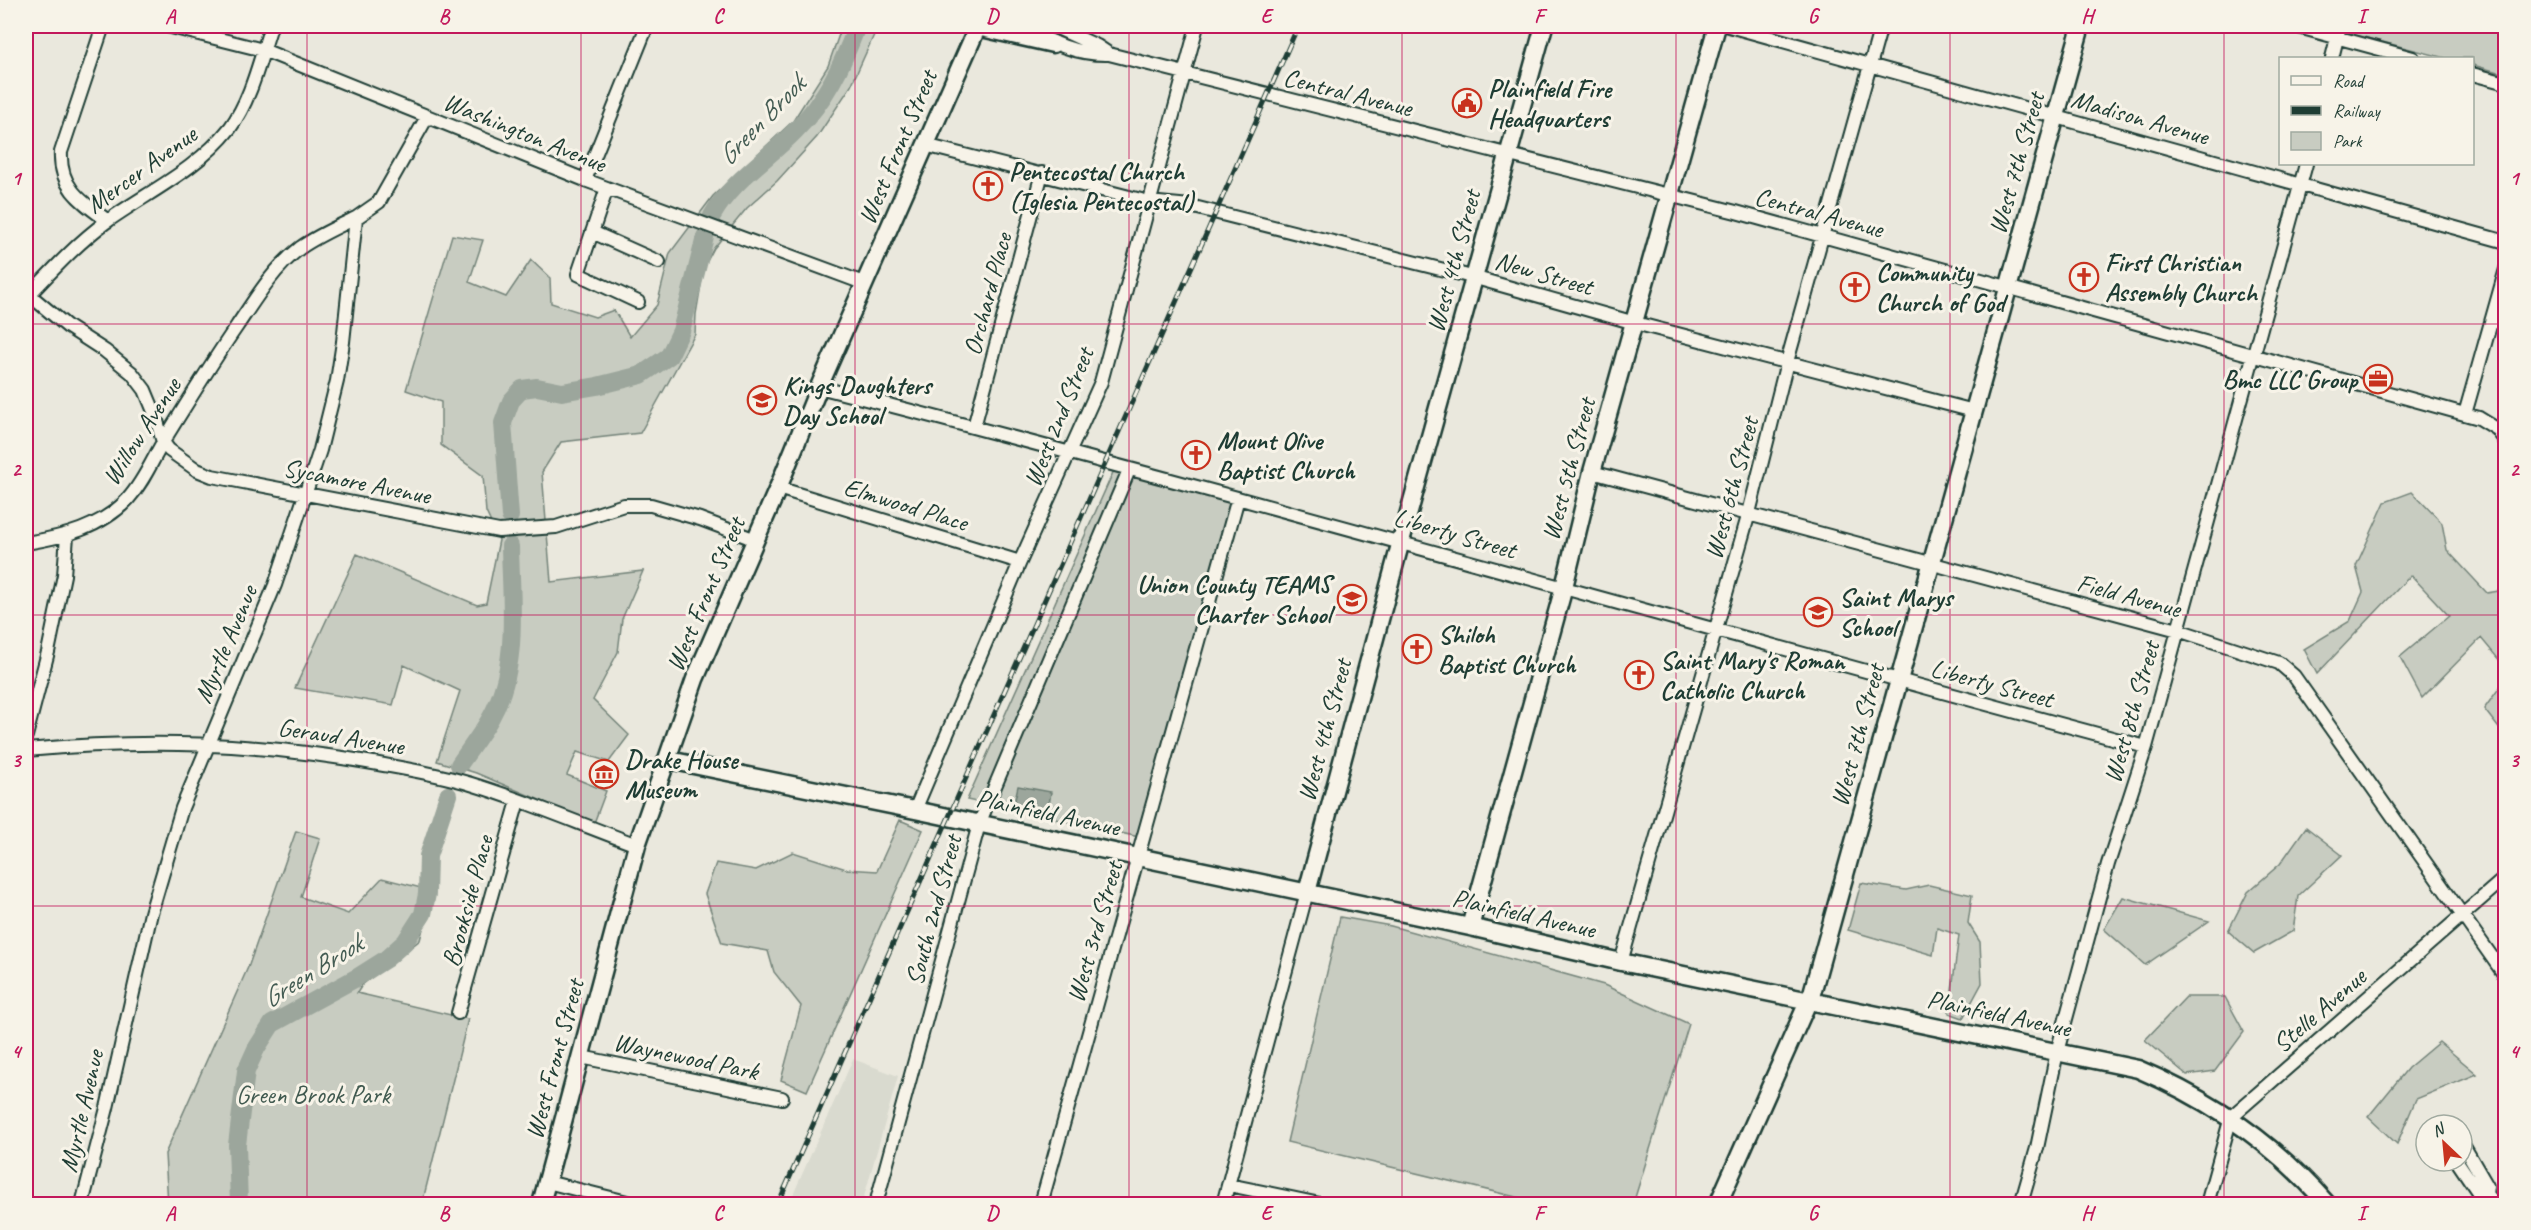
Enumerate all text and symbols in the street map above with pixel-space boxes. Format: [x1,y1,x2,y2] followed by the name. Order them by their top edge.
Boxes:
[165,4,177,29] text: A
[439,4,451,29] text: B
[713,4,725,29] text: C
[986,4,1000,29] text: D
[1261,4,1275,29] text: E
[1534,4,1548,29] text: F
[1808,4,1821,29] text: G
[2081,4,2096,29] text: H
[2357,4,2370,29] text: I
[2279,57,2474,165] legend
[1280,61,1417,125] street label: Central Avenue
[850,63,946,229] street label: West Front Street
[710,64,816,172] water label: Green Brook
[2333,70,2366,92] text: Road
[1488,72,1614,135] place label: Plainfield Fire Headquarters
[2068,82,2214,153] street label: Madison Avenue
[439,85,612,181] street label: Washington Avenue
[1981,86,2053,238] street label: West 7th Street
[1451,87,1483,119] public building icon: Plainfield Fire Headquarters
[2333,100,2381,122] text: Railway
[79,117,205,221] street label: Mercer Avenue
[2333,130,2363,152] text: Park
[1009,155,1196,218] place label: Pentecostal Church (Iglesia Pentecostal)
[12,166,23,191] text: 1
[2510,166,2521,191] text: 1
[972,170,1004,202] church icon: Pentecostal Church (Iglesia Pentecostal)
[1751,180,1888,246] street label: Central Avenue
[1419,184,1489,336] street label: West 4th Street
[955,228,1020,359] street label: Orchard Place
[1491,244,1599,304] street label: New Street
[2105,246,2259,309] place label: First Christian Assembly Church
[1876,256,2009,319] place label: Community Church of God
[2068,261,2100,293] church icon: First Christian Assembly Church
[1839,271,1871,303] church icon: Community Church of God
[1016,341,1102,492] street label: West 2nd Street
[2223,363,2359,396] place label: Bmc LLC Group
[2362,363,2394,395] office icon: Bmc LLC Group
[783,369,934,432] place label: Kings Daughters Day School
[94,370,189,491] street label: Willow Avenue
[746,384,778,416] school or university icon: Kings Daughters Day School
[1534,392,1604,544] street label: West 5th Street
[1697,411,1767,563] street label: West 6th Street
[1217,424,1356,487] place label: Mount Olive Baptist Church
[1180,439,1212,471] church icon: Mount Olive Baptist Church
[280,451,435,512] street label: Sycamore Avenue
[12,457,23,482] text: 2
[2510,457,2521,482] text: 2
[840,470,974,540] street label: Elmwood Place
[1390,500,1522,567] street label: Liberty Street
[658,510,754,676] street label: West Front Street
[2073,566,2186,626] street label: Field Avenue
[1137,568,1336,631] place label: Union County TEAMS Charter School
[186,578,266,708] street label: Myrtle Avenue
[1839,581,1955,644] place label: Saint Marys School
[1336,583,1368,615] school or university icon: Union County TEAMS Charter School
[1802,596,1834,628] school or university icon: Saint Marys School
[1438,618,1577,681] place label: Shiloh Baptist Church
[1401,633,1433,665] church icon: Shiloh Baptist Church
[2096,635,2168,787] street label: West 8th Street
[1660,644,1847,707] place label: Saint Mary's Roman Catholic Church
[1927,651,2059,716] street label: Liberty Street
[1290,653,1360,805] street label: West 4th Street
[1823,658,1893,810] street label: West 7th Street
[1623,659,1655,691] church icon: Saint Mary's Roman Catholic Church
[276,710,408,763] street label: Geraud Avenue
[625,743,740,806] place label: Drake House Museum
[12,748,23,773] text: 3
[2510,748,2521,773] text: 3
[588,758,620,790] museum icon: Drake House Museum
[973,781,1124,844] street label: Plainfield Avenue
[898,829,970,989] street label: South 2nd Street
[434,830,501,970] street label: Brookside Place
[1059,856,1131,1006] street label: West 3rd Street
[1449,881,1600,946] street label: Plainfield Avenue
[256,924,373,1015] water label: Green Brook
[2266,960,2374,1060] street label: Stelle Avenue
[517,973,592,1143] street label: West Front Street
[1924,982,2075,1045] street label: Plainfield Avenue
[611,1025,764,1088] street label: Waynewood Park
[12,1039,24,1064] text: 4
[2510,1039,2522,1064] text: 4
[51,1044,112,1175] street label: Myrtle Avenue
[236,1078,393,1111] park label: Green Brook Park
[2414,1113,2474,1173] north arrow
[2429,1118,2449,1142] text: N
[165,1201,177,1226] text: A
[439,1201,451,1226] text: B
[713,1201,725,1226] text: C
[986,1201,1000,1226] text: D
[1261,1201,1275,1226] text: E
[1534,1201,1548,1226] text: F
[1808,1201,1821,1226] text: G
[2081,1201,2096,1226] text: H
[2357,1201,2370,1226] text: I

